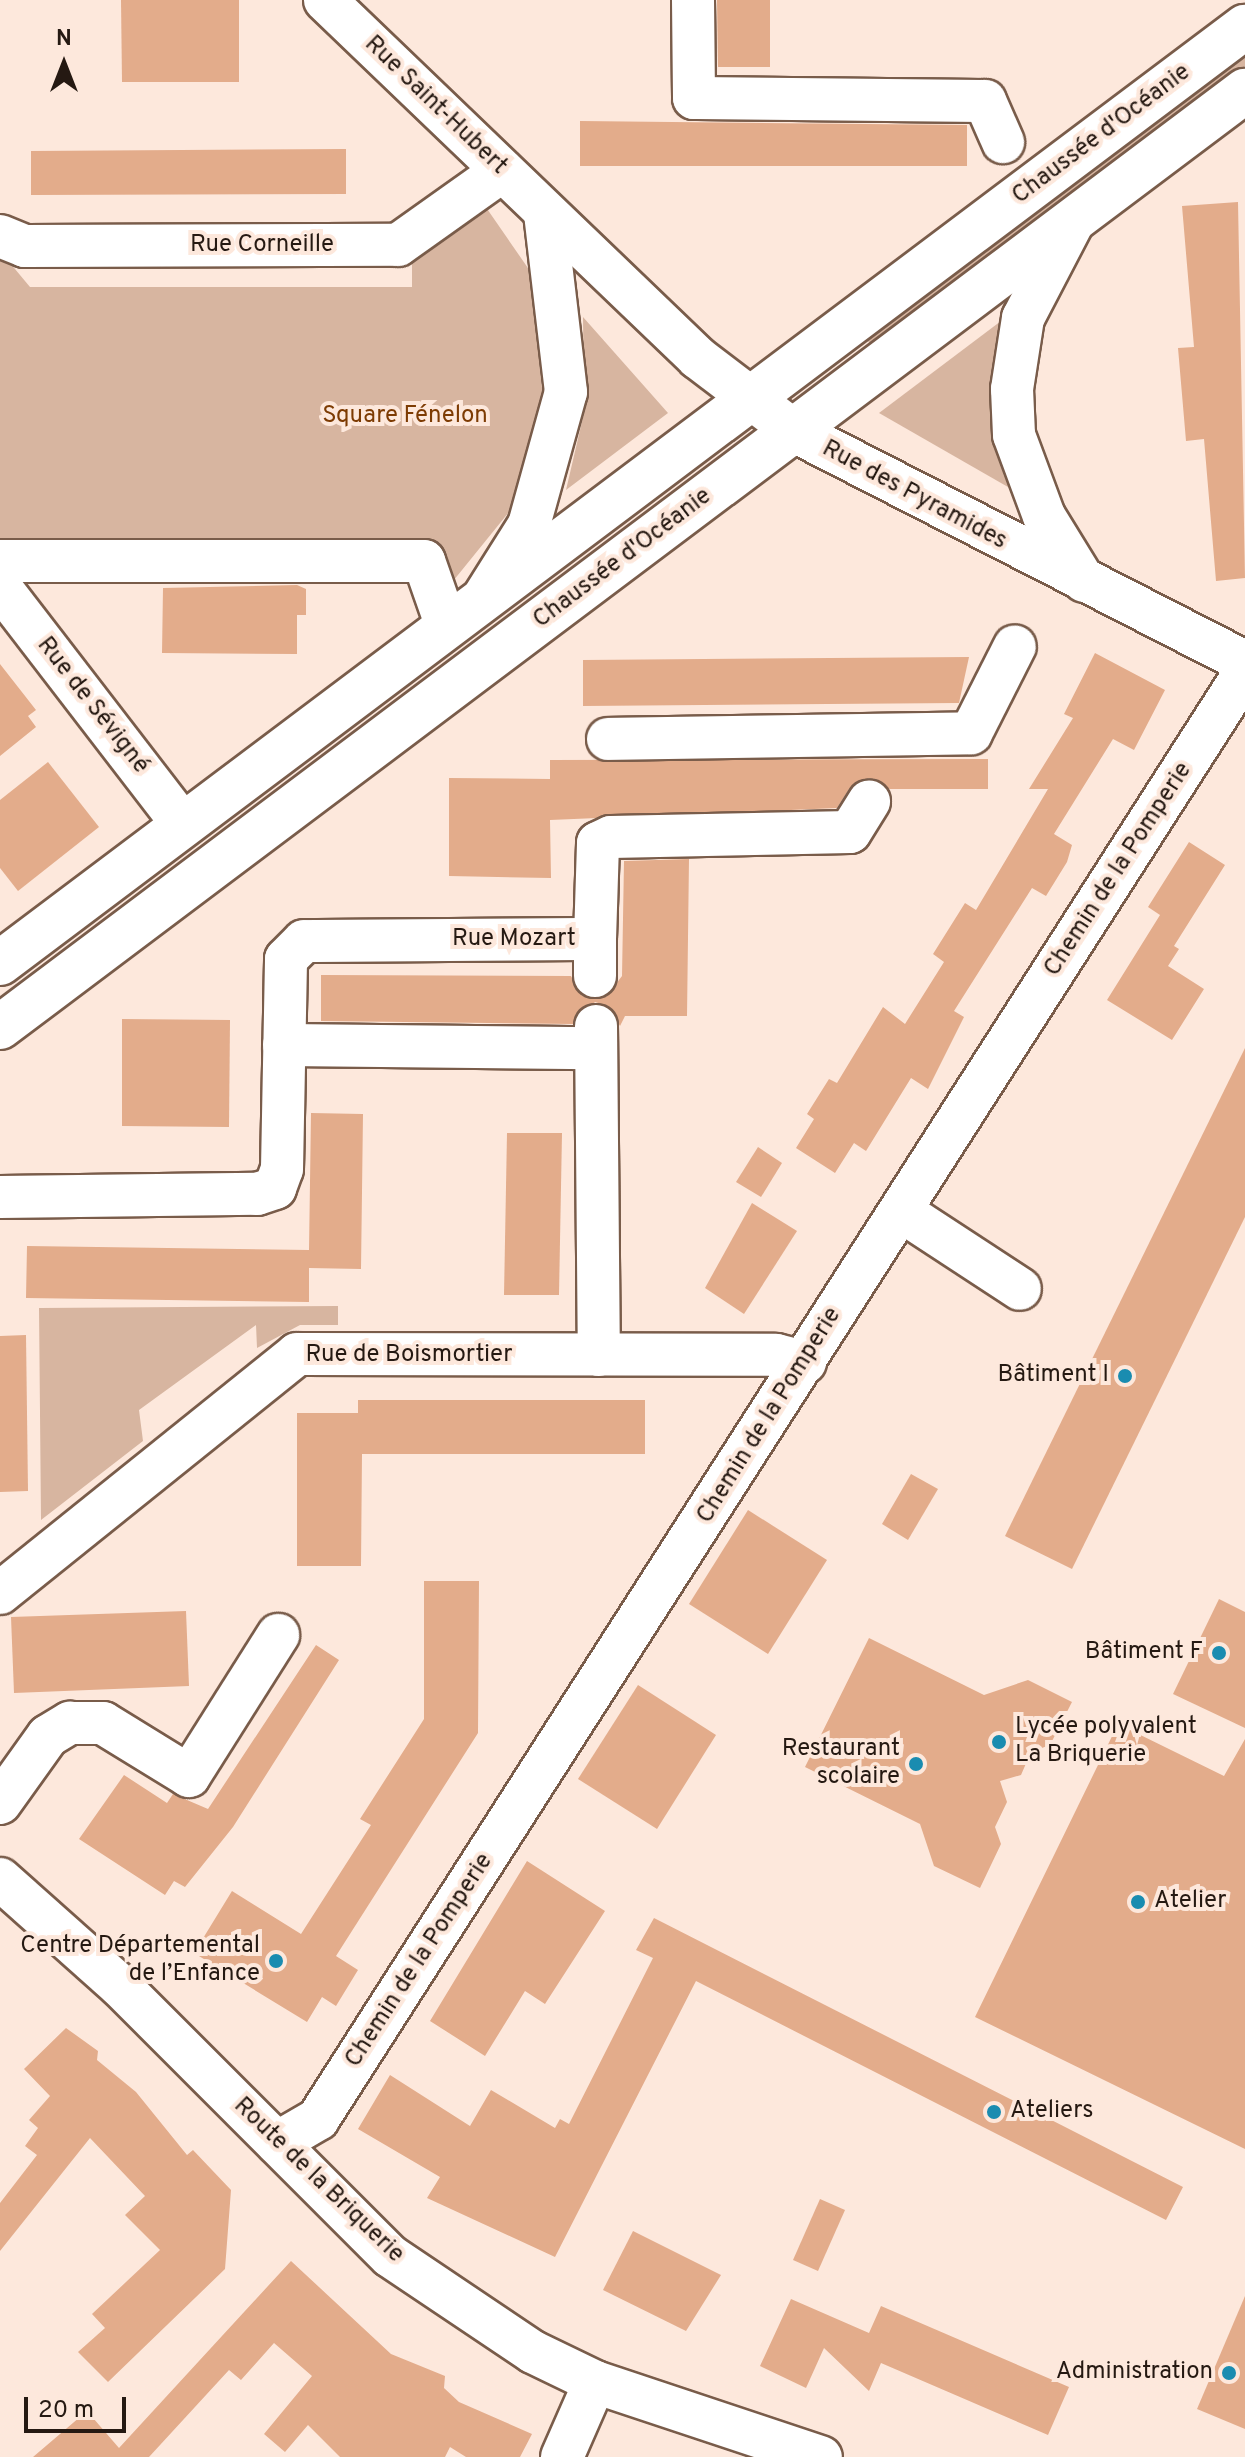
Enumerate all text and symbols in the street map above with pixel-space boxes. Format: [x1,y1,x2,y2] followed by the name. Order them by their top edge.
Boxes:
[24,24,104,104] north arrow
[56,26,72,53] text: N
[358,31,512,181] street label: Rue Saint-Hubert
[1007,59,1197,211] street label: Chaussée d'Océanie
[190,232,334,260] street label: Rue Corneille
[322,403,488,431] park label: Square Fénelon
[817,435,1011,557] street label: Rue des Pyramides
[528,483,718,635] street label: Chaussée d'Océanie
[30,632,154,780] street label: Rue de Sévigné
[1039,758,1199,982] street label: Chemin de la Pomperie
[452,926,576,954] street label: Rue Mozart
[692,1303,848,1529] street label: Chemin de la Pomperie
[305,1342,513,1370] street label: Rue de Boismortier
[997,1362,1109,1390] place label: Bâtiment I
[1116,1367,1134,1385] marker: Bâtiment I
[1085,1639,1203,1667] place label: Bâtiment F
[1210,1644,1228,1662] marker: Bâtiment F
[1015,1714,1197,1770] place label: Lycée polyvalent La Briquerie
[990,1733,1008,1751] marker: Lycée polyvalent La Briquerie
[782,1736,900,1792] place label: Restaurant scolaire
[907,1755,925,1773] marker: Restaurant scolaire
[340,1849,500,2073] street label: Chemin de la Pomperie
[1154,1888,1227,1916] place label: Atelier
[1129,1893,1147,1911] marker: Atelier
[20,1933,260,1989] place label: Centre Départemental de l’Enfance
[267,1952,285,1970] marker: Centre Départemental de l’Enfance
[227,2092,409,2270] street label: Route de la Briquerie
[1010,2098,1094,2126] place label: Ateliers
[985,2103,1003,2121] marker: Ateliers
[1056,2359,1213,2387] place label: Administration
[1220,2364,1238,2382] marker: Administration
[28,2381,130,2431] scale bar
[38,2396,94,2426] text: 20 m

